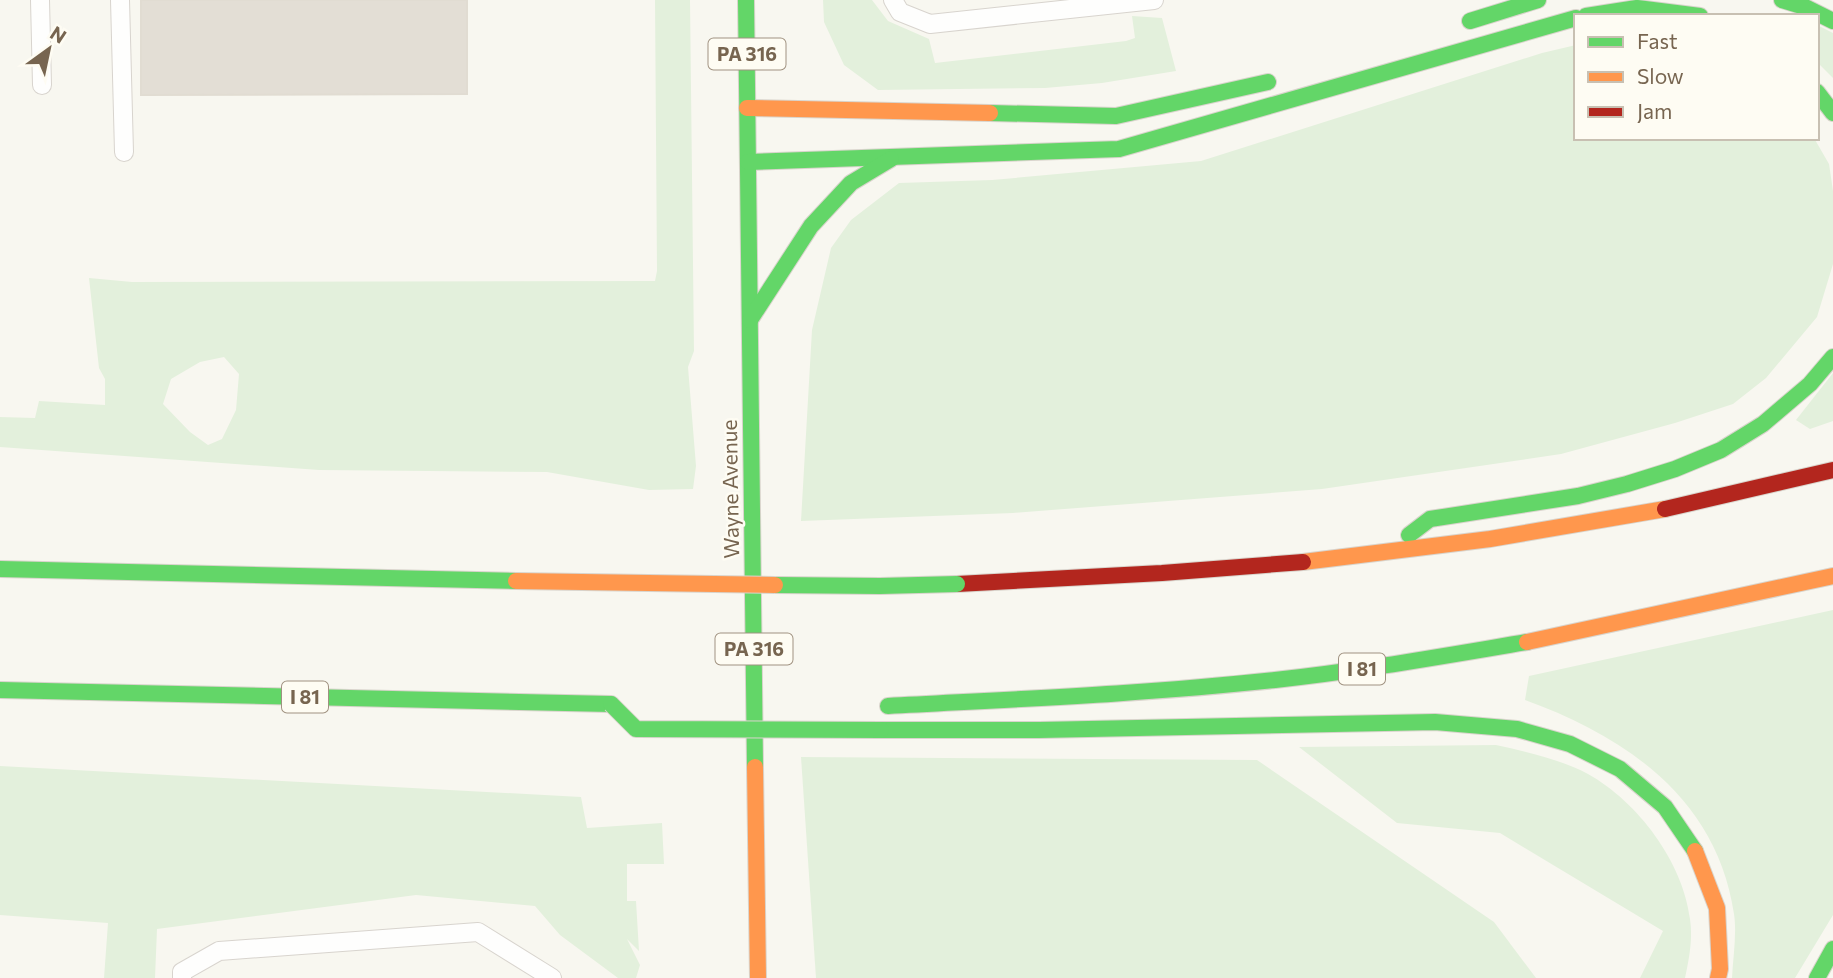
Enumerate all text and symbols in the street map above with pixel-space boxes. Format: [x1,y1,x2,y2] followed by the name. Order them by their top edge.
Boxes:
[14,14,84,84] north arrow
[1574,14,1819,140] legend
[46,21,71,48] text: N
[1637,28,1678,53] text: Fast
[708,38,786,70] road number: PA 316
[1637,63,1684,88] text: Slow
[1637,98,1672,123] text: Jam
[716,419,743,559] street label: Wayne Avenue
[716,634,792,664] road number: PA 316
[1339,654,1385,684] road number: I 81
[282,682,328,712] road number: I 81

